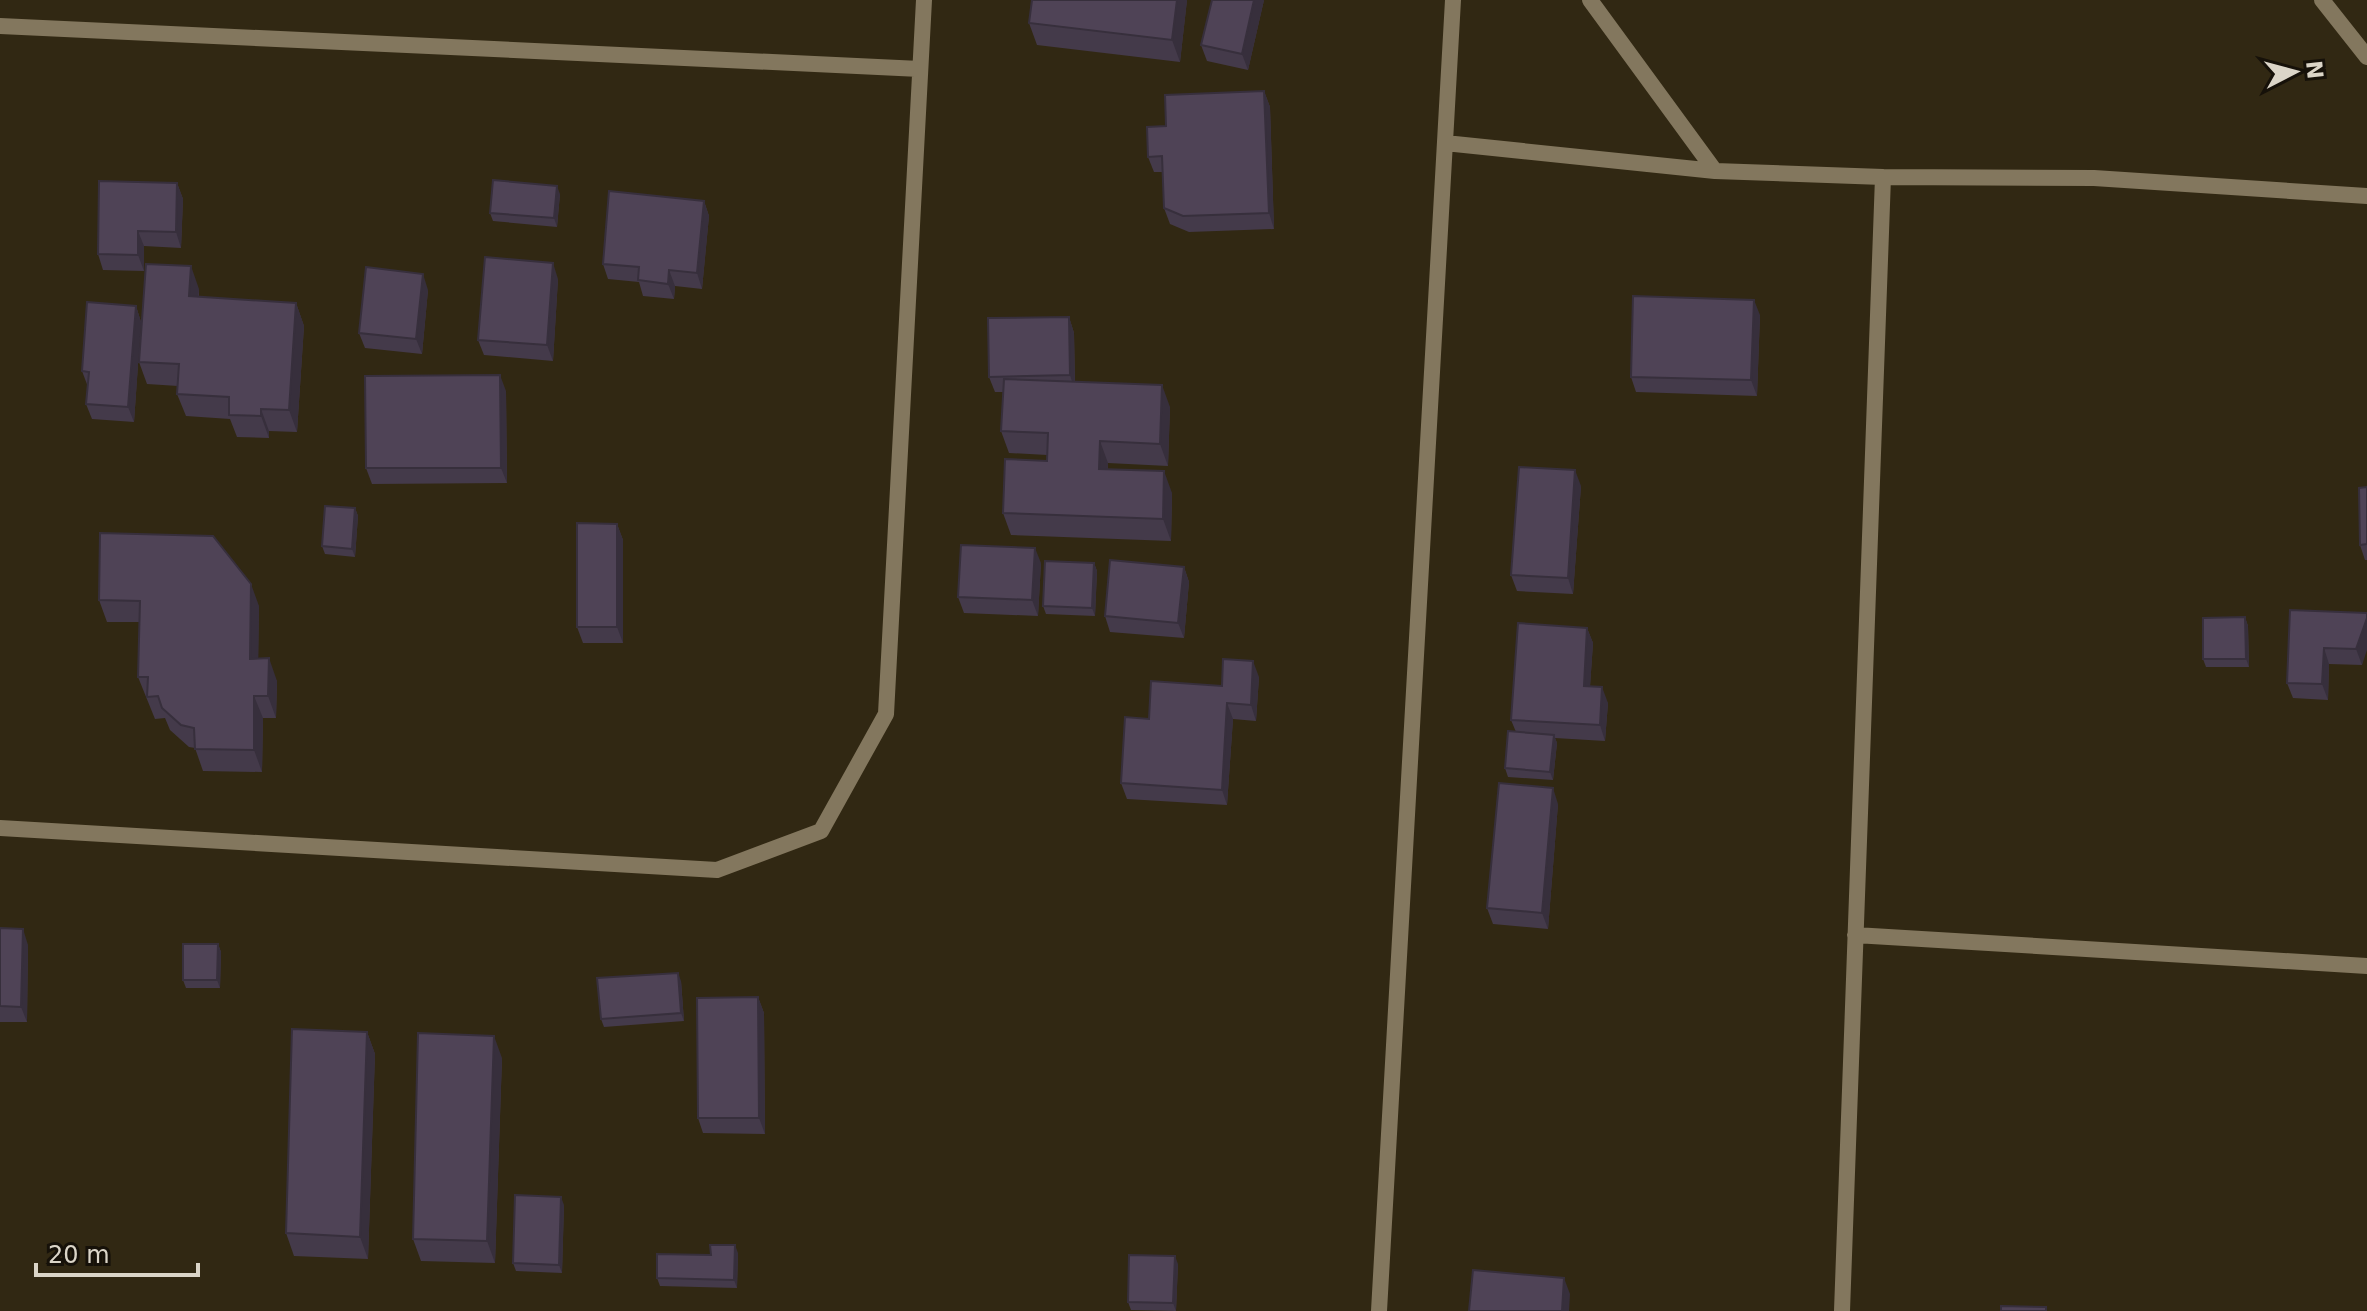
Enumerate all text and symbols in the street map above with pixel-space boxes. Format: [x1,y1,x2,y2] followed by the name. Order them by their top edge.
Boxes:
[2255,32,2335,112] north arrow
[2301,59,2328,80] text: N
[36,1227,198,1277] scale bar
[48,1241,110,1269] text: 20 m

